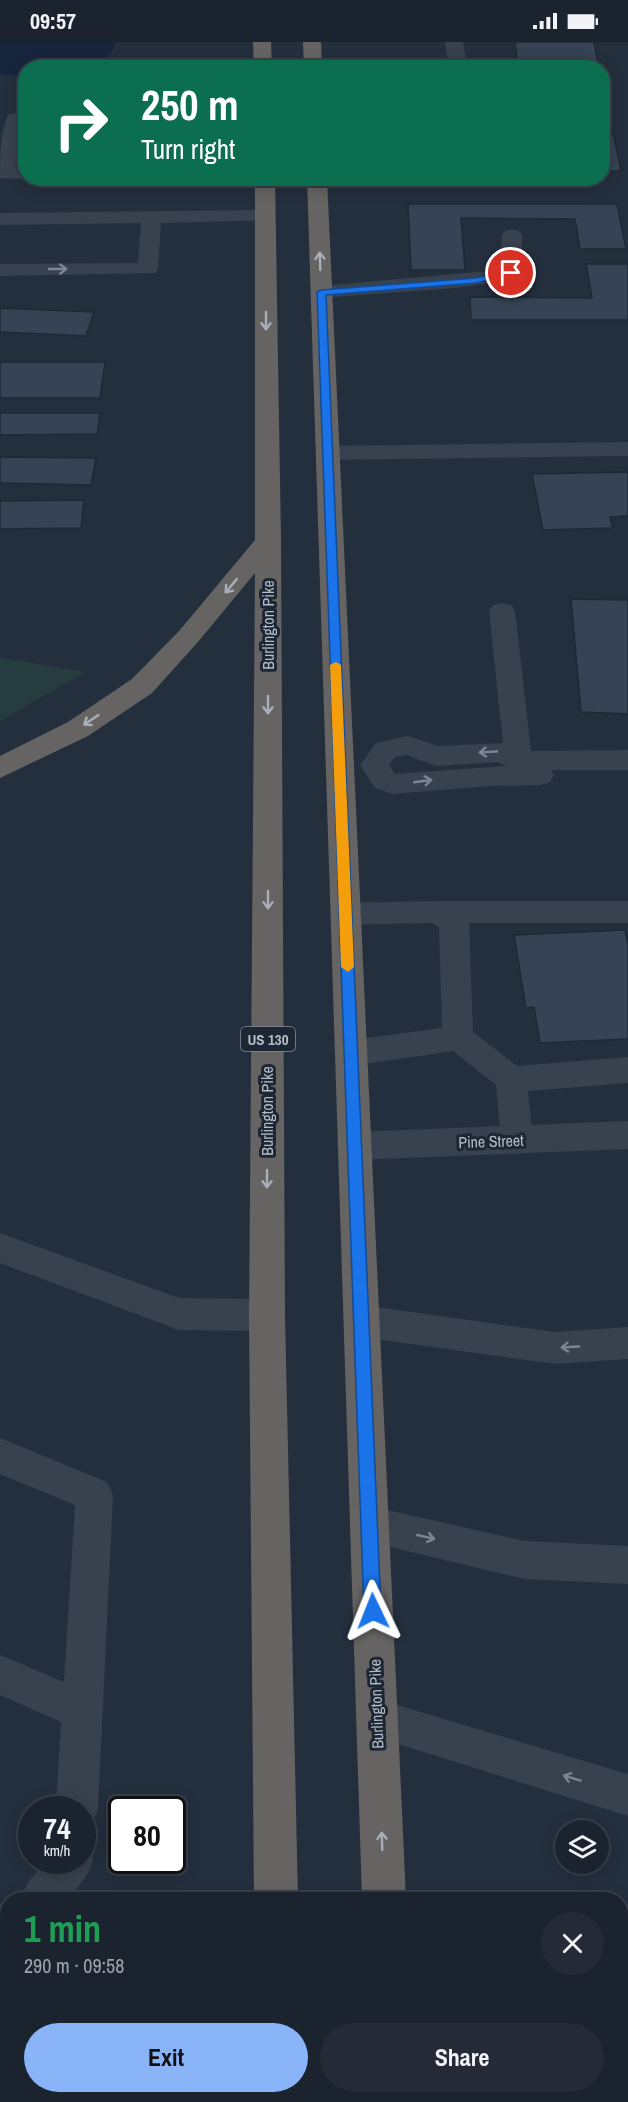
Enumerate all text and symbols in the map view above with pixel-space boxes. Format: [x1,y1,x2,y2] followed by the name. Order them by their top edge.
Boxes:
[30,6,76,36] text: 09:57
[141,77,239,133] text: 250 m
[42,84,120,162] icon: right
[141,131,235,167] text: Turn right
[485,247,536,298] pin
[315,251,326,271] one-way arrow
[494,256,527,289] icon: arrive
[48,263,68,275] one-way arrow
[260,310,272,330] one-way arrow
[224,578,237,594] one-way arrow
[257,580,279,670] street label: Burlington Pike
[262,694,274,714] one-way arrow
[83,714,100,726] one-way arrow
[479,747,499,758] one-way arrow
[413,776,432,787] one-way arrow
[262,889,274,909] one-way arrow
[241,1027,295,1051] road number: US 130
[256,1066,278,1156] street label: Burlington Pike
[458,1129,525,1153] street label: Pine Street
[261,1168,273,1188] one-way arrow
[560,1341,580,1352] one-way arrow
[416,1532,435,1544] one-way arrow
[341,1579,405,1643] position arrow
[363,1659,389,1749] street label: Burlington Pike
[563,1772,582,1783] one-way arrow
[108,1796,186,1874] speed limit sign: 80
[43,1808,71,1848] text: 74
[555,1820,609,1874] map controls
[555,1820,609,1874] button: layers
[376,1831,387,1851] one-way arrow
[44,1840,70,1861] text: km/h
[24,1905,101,1953] text: 1 min
[541,1912,604,1975] button: close
[24,1952,124,1979] text: 290 m · 09:58
[24,2023,308,2092] button: Exit
[320,2023,604,2092] button: Share

